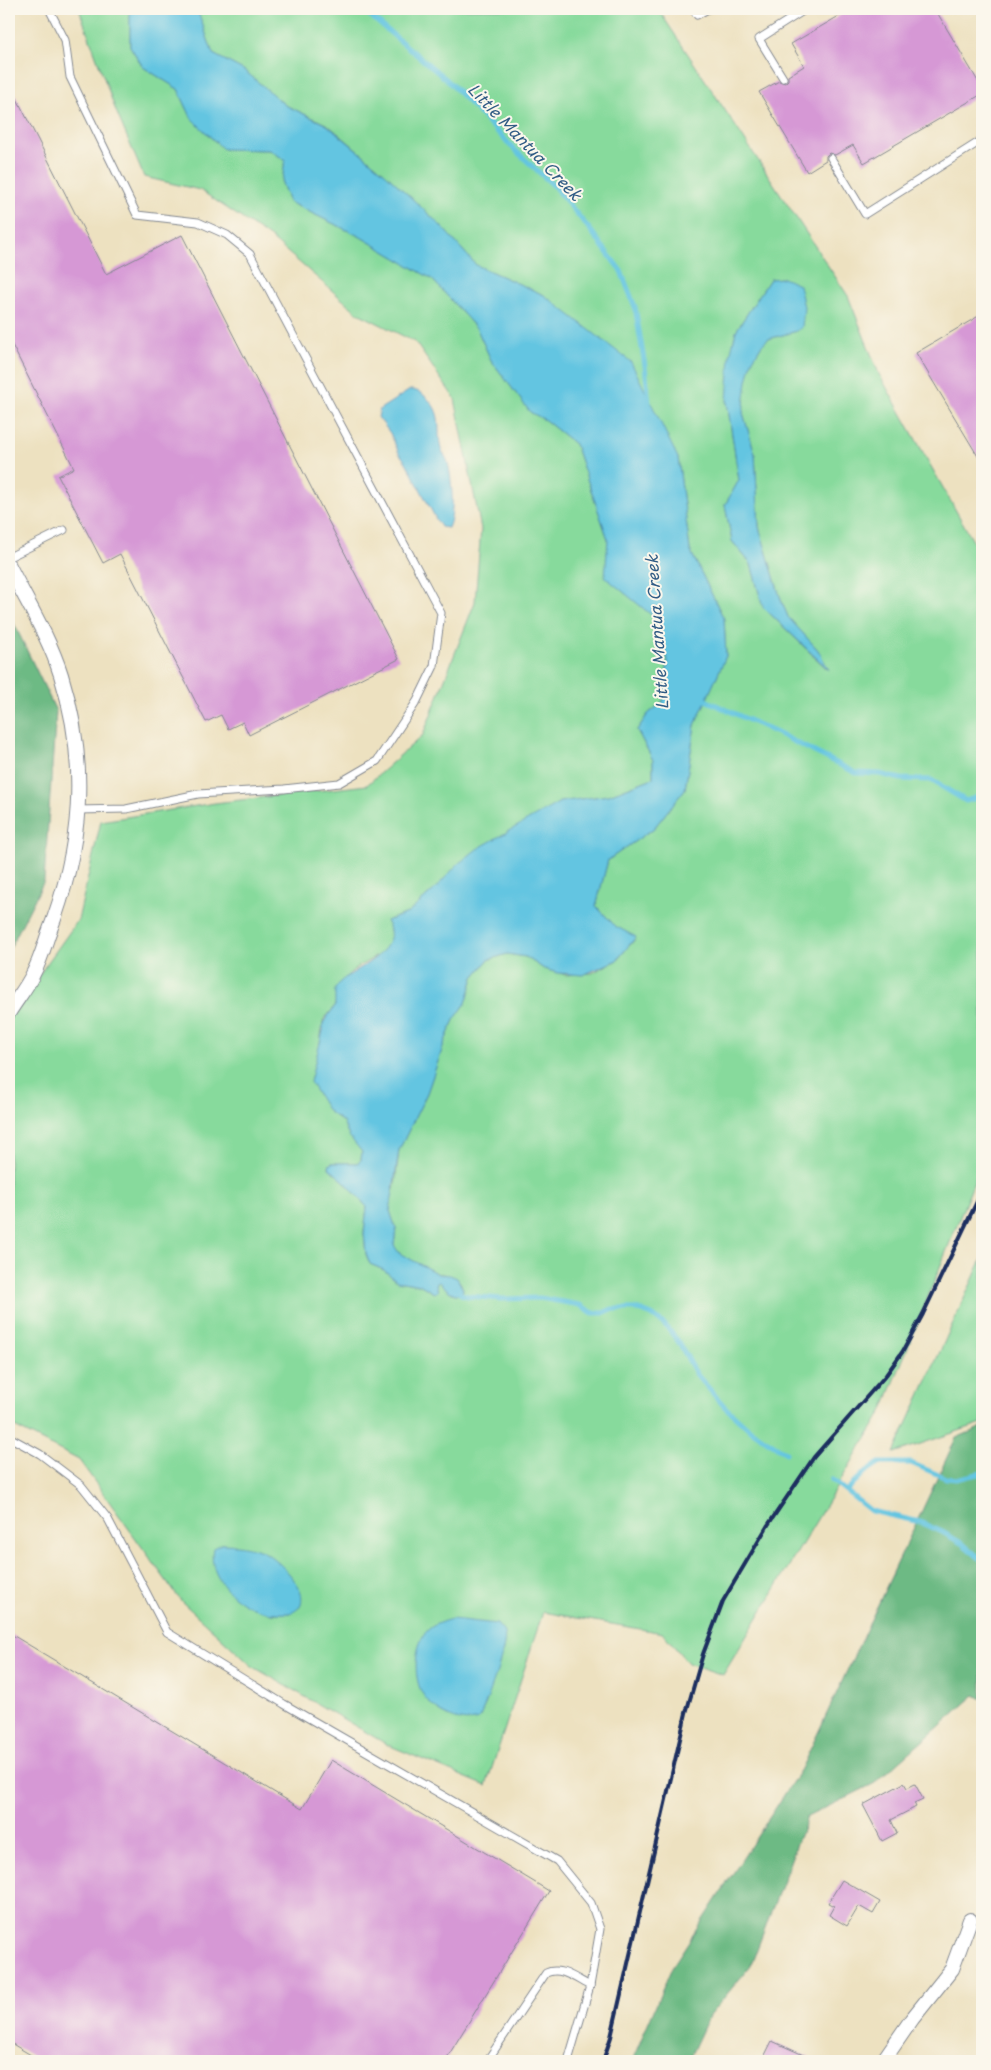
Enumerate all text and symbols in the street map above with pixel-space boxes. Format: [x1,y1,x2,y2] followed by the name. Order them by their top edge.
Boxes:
[463,77,589,206] water label: Little Mantua Creek
[639,553,673,710] water label: Little Mantua Creek

